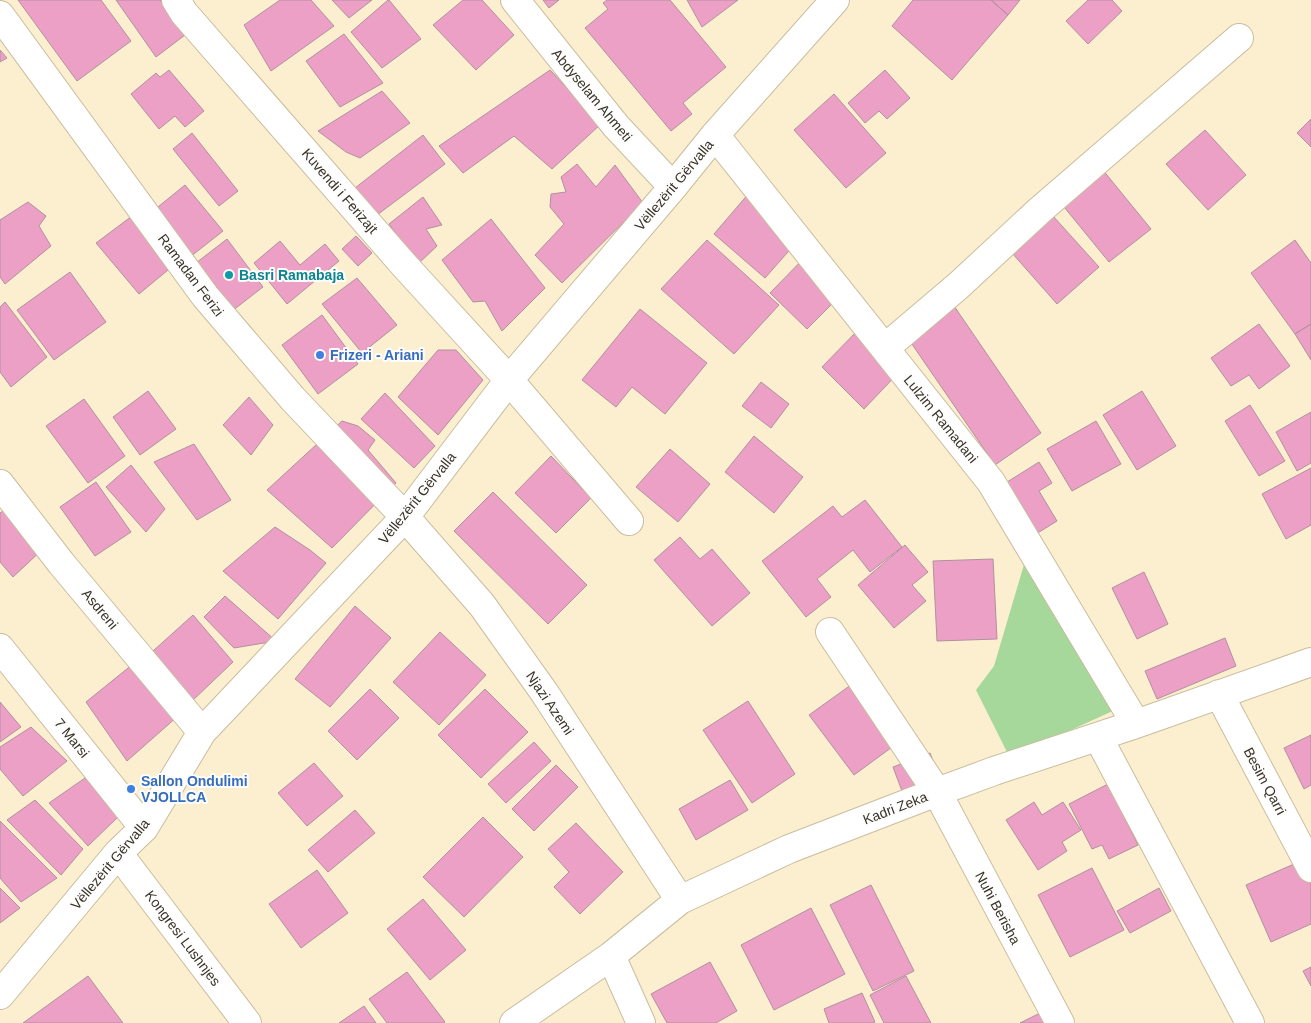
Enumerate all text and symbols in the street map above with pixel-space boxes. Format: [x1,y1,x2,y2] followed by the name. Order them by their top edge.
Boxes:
[549,45,635,145] street label: Abdyselam Ahmeti
[631,136,717,234] street label: Vëllezërit Gërvalla
[299,145,381,237] street label: Kuvendi i Ferizajt
[155,231,227,319] street label: Ramadan Ferizi
[239,267,344,283] place label: Basri Ramabaja
[223,269,235,281] marker: Basri Ramabaja
[330,347,424,363] place label: Frizeri - Ariani
[314,349,326,361] marker: Frizeri - Ariani
[901,372,981,466] street label: Lulzim Ramadani
[375,449,459,547] street label: Vëllezërit Gërvalla
[79,586,121,632] street label: Asdreni
[523,668,577,738] street label: Njazi Azemi
[51,715,93,761] street label: 7 Marsi
[1241,745,1289,817] street label: Besim Qarri
[141,773,248,805] place label: Sallon Ondulimi VJOLLCA
[125,783,137,795] marker: Sallon Ondulimi VJOLLCA
[861,788,930,828] street label: Kadri Zeka
[67,815,153,913] street label: Vëllezërit Gërvalla
[972,869,1024,947] street label: Nuhi Berisha
[142,887,224,989] street label: Kongresi Lushnjes

